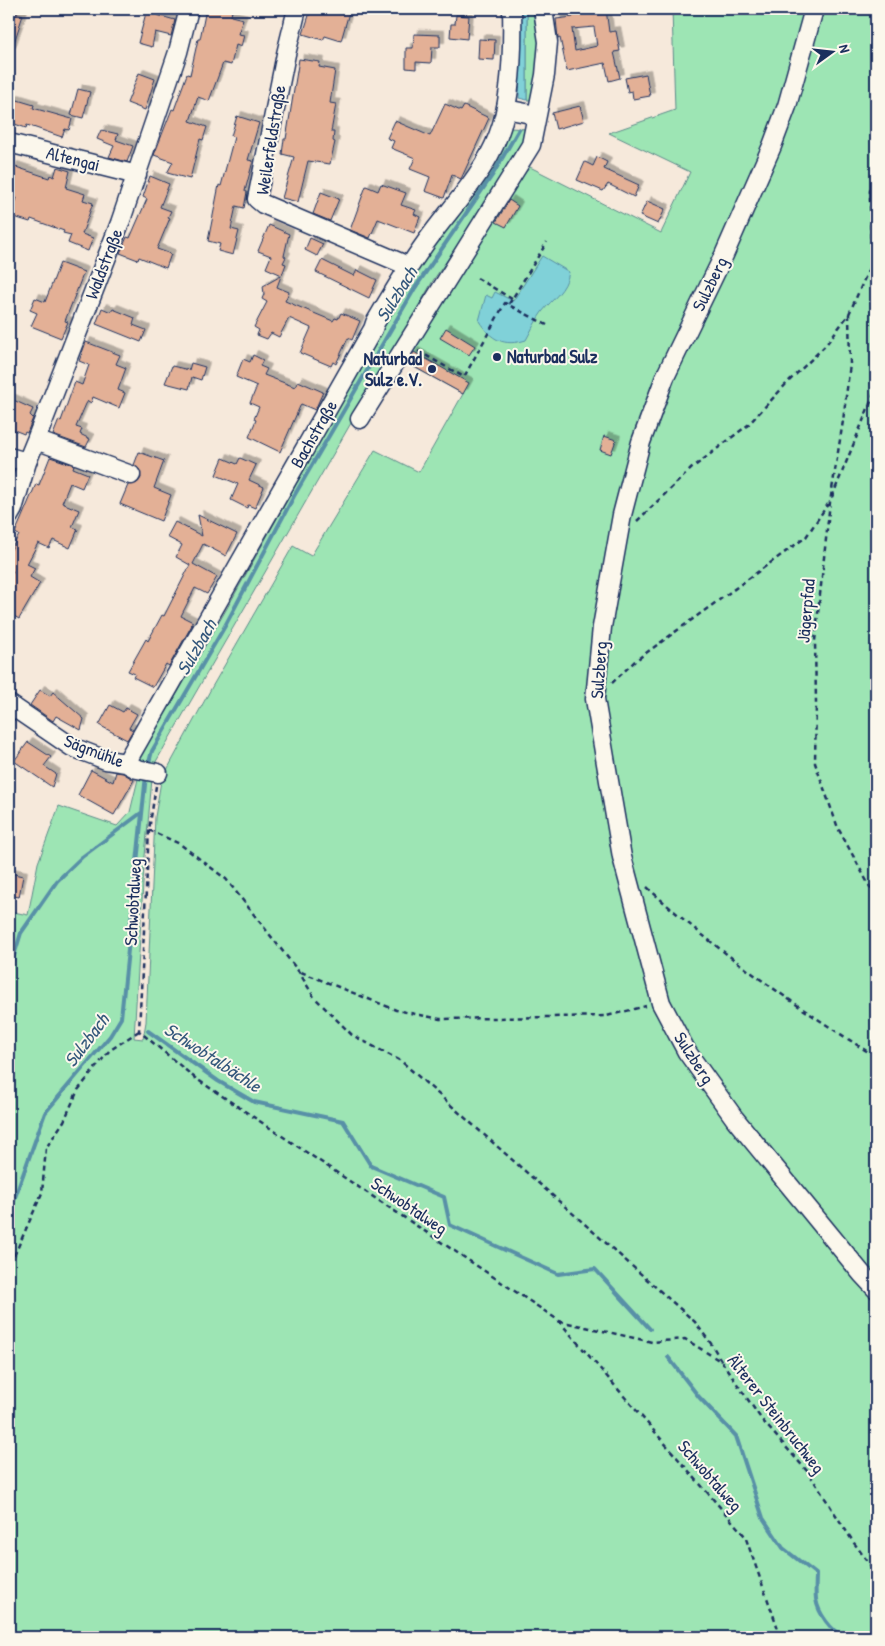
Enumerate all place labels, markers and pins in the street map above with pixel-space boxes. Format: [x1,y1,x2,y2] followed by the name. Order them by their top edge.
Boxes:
[507,344,598,369] place label: Naturbad Sulz
[364,346,422,392] place label: Naturbad Sulz e.V.
[491,351,503,363] marker: Naturbad Sulz
[426,363,438,375] marker: Naturbad Sulz e.V.

